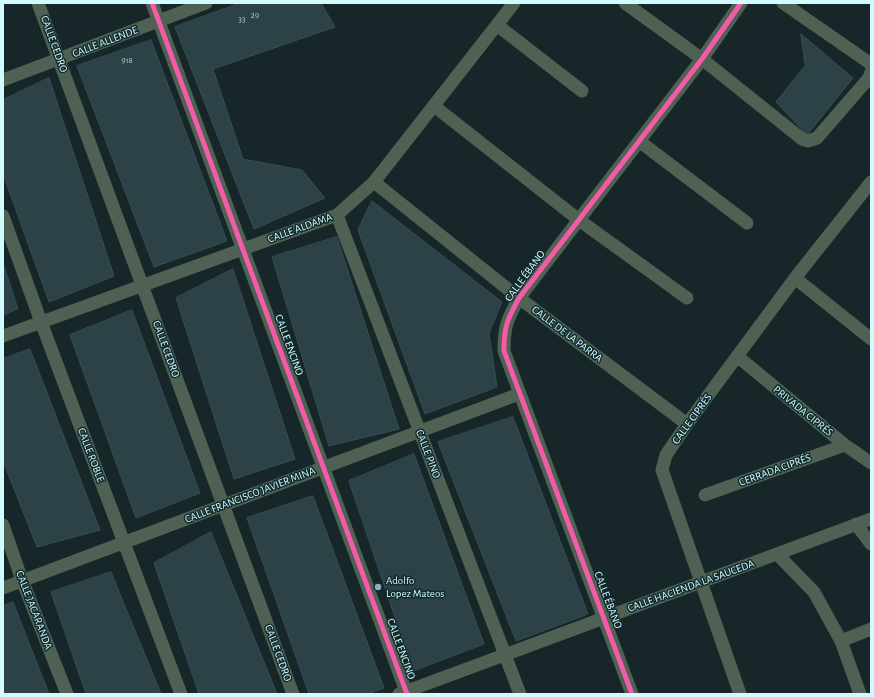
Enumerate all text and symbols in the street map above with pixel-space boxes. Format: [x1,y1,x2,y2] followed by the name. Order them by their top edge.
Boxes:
[251,10,259,20] house number: 29
[38,14,70,74] street label: CALLE CEDRO
[238,14,246,24] house number: 33
[70,23,140,61] street label: CALLE ALLENDE
[121,55,133,65] house number: 918
[266,210,334,246] street label: CALLE ALDAMA
[502,248,548,304] street label: CALLE ÉBANO
[529,303,605,365] street label: CALLE DE LA PARRA
[272,313,306,377] street label: CALLE ENCINO
[150,319,182,379] street label: CALLE CEDRO
[770,383,836,439] street label: PRIVADA CIPRÉS
[669,391,715,447] street label: CALLE CIPRÉS
[75,426,107,484] street label: CALLE ROBLE
[413,428,443,480] street label: CALLE PINO
[737,451,813,489] street label: CERRADA CIPRÉS
[183,464,317,526] street label: CALLE FRANCISCO JAVIER MINA
[626,557,756,615] street label: CALLE HACIENDA LA SAUCEDA
[13,569,55,651] street label: CALLE JACARANDA
[591,570,625,630] street label: CALLE ÉBANO
[386,574,444,600] place label: Adolfo Lopez Mateos
[373,582,383,592] marker: Adolfo Lopez Mateos
[384,617,418,681] street label: CALLE ENCINO
[262,623,294,683] street label: CALLE CEDRO

